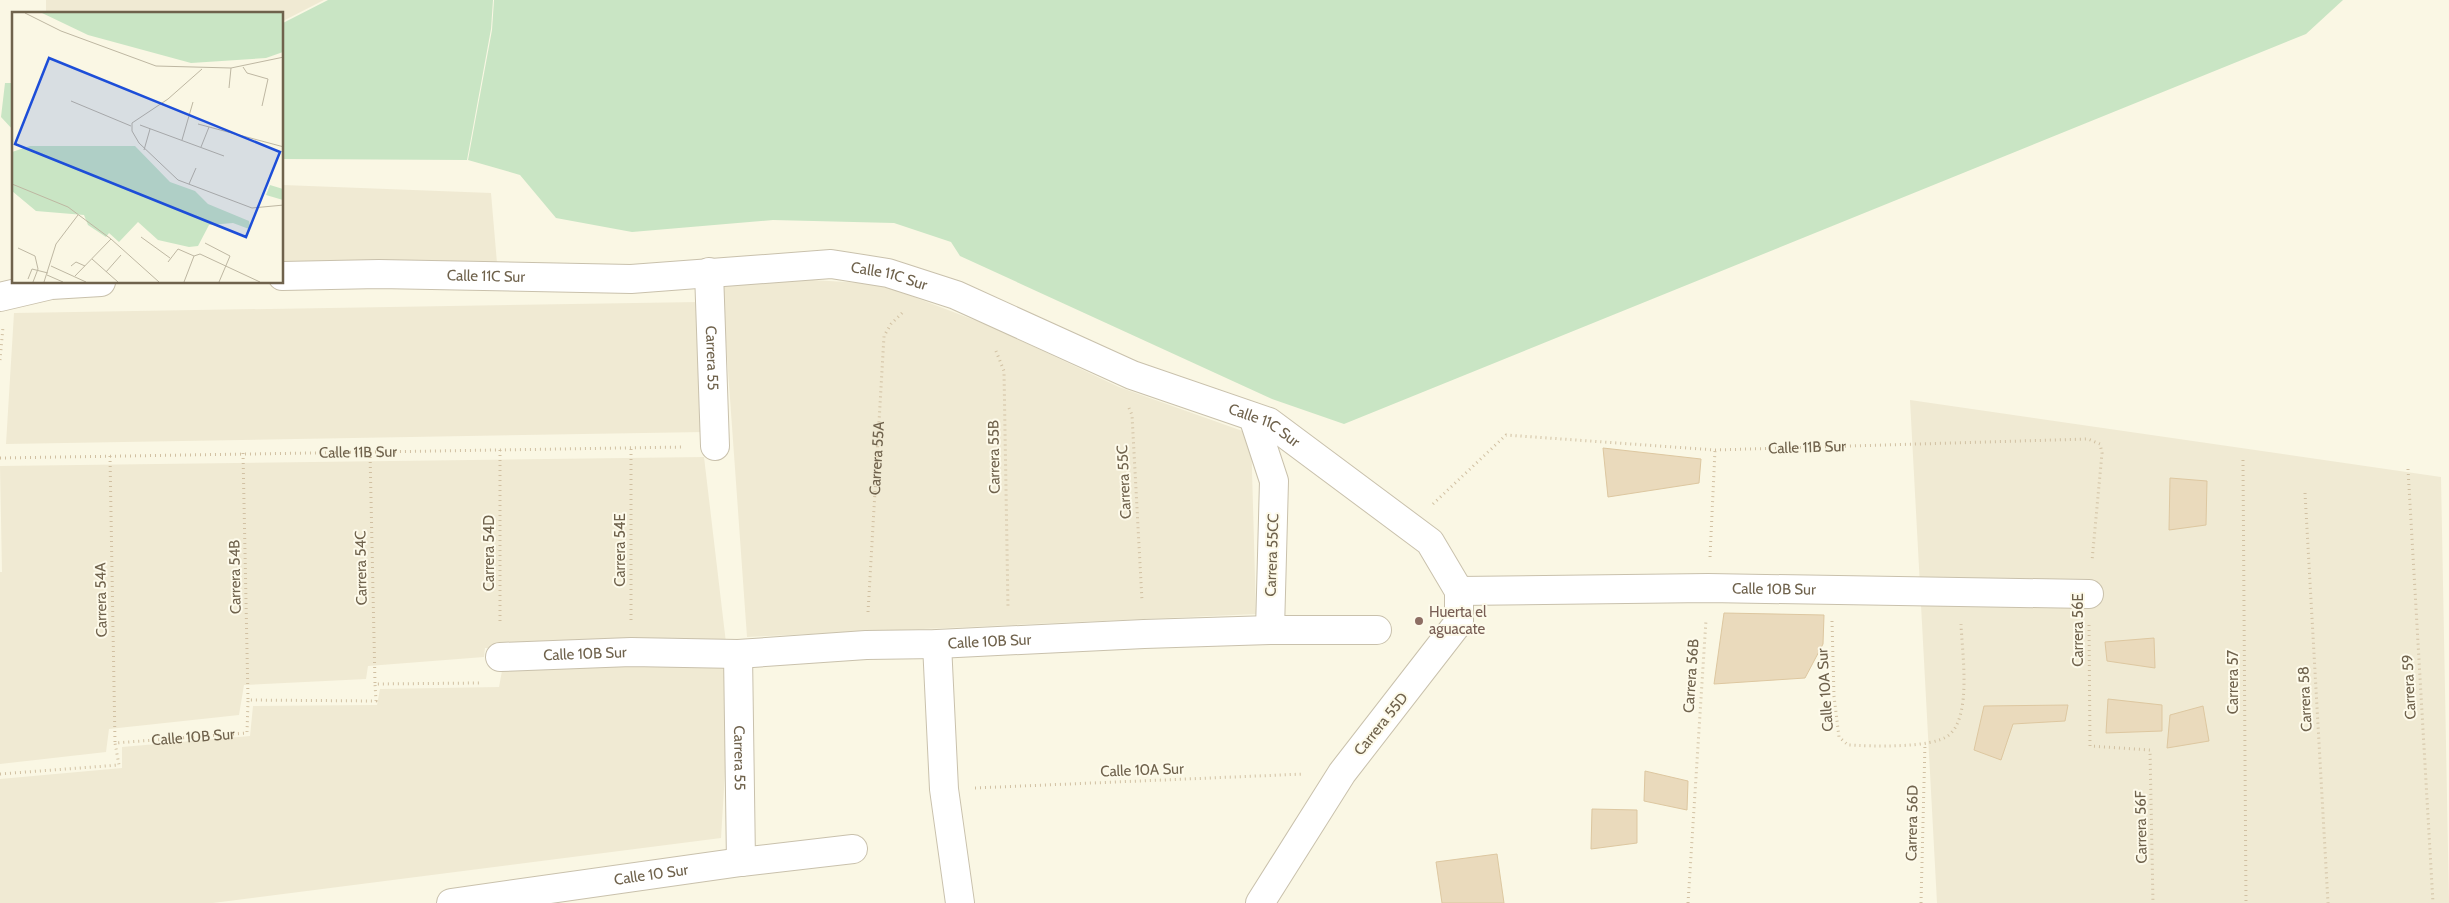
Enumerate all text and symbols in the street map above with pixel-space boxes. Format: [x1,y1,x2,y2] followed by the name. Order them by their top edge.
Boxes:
[12,12,284,284] inset map
[850,258,930,294] street label: Calle 11C Sur
[447,266,525,286] street label: Calle 11C Sur
[702,325,722,391] street label: Carrera 55
[1226,400,1304,451] street label: Calle 11C Sur
[866,420,888,496] street label: Carrera 55A
[984,420,1004,494] street label: Carrera 55B
[1768,437,1846,457] street label: Calle 11B Sur
[319,443,397,462] street label: Calle 11B Sur
[1113,445,1135,519] street label: Carrera 55C
[611,513,629,587] street label: Carrera 54E
[1262,513,1282,597] street label: Carrera 55CC
[480,515,498,591] street label: Carrera 54D
[351,531,371,605] street label: Carrera 54C
[225,540,245,614] street label: Carrera 54B
[91,562,111,637] street label: Carrera 54A
[1732,579,1816,599] street label: Calle 10B Sur
[2069,593,2087,667] street label: Carrera 56E
[1429,603,1487,638] place label: Huerta el aguacate
[1413,615,1425,627] marker: Huerta el aguacate
[947,630,1032,652] street label: Calle 10B Sur
[1679,638,1703,714] street label: Carrera 56B
[543,643,627,664] street label: Calle 10B Sur
[1813,647,1837,732] street label: Calle 10A Sur
[2224,649,2242,714] street label: Carrera 57
[2398,654,2420,720] street label: Carrera 59
[2294,666,2316,732] street label: Carrera 58
[1350,689,1412,759] street label: Carrera 55D
[151,725,236,749] street label: Calle 10B Sur
[730,725,749,791] street label: Carrera 55
[1100,760,1184,780] street label: Calle 10A Sur
[1902,785,1922,861] street label: Carrera 56D
[2131,790,2151,864] street label: Carrera 56F
[613,861,689,889] street label: Calle 10 Sur

